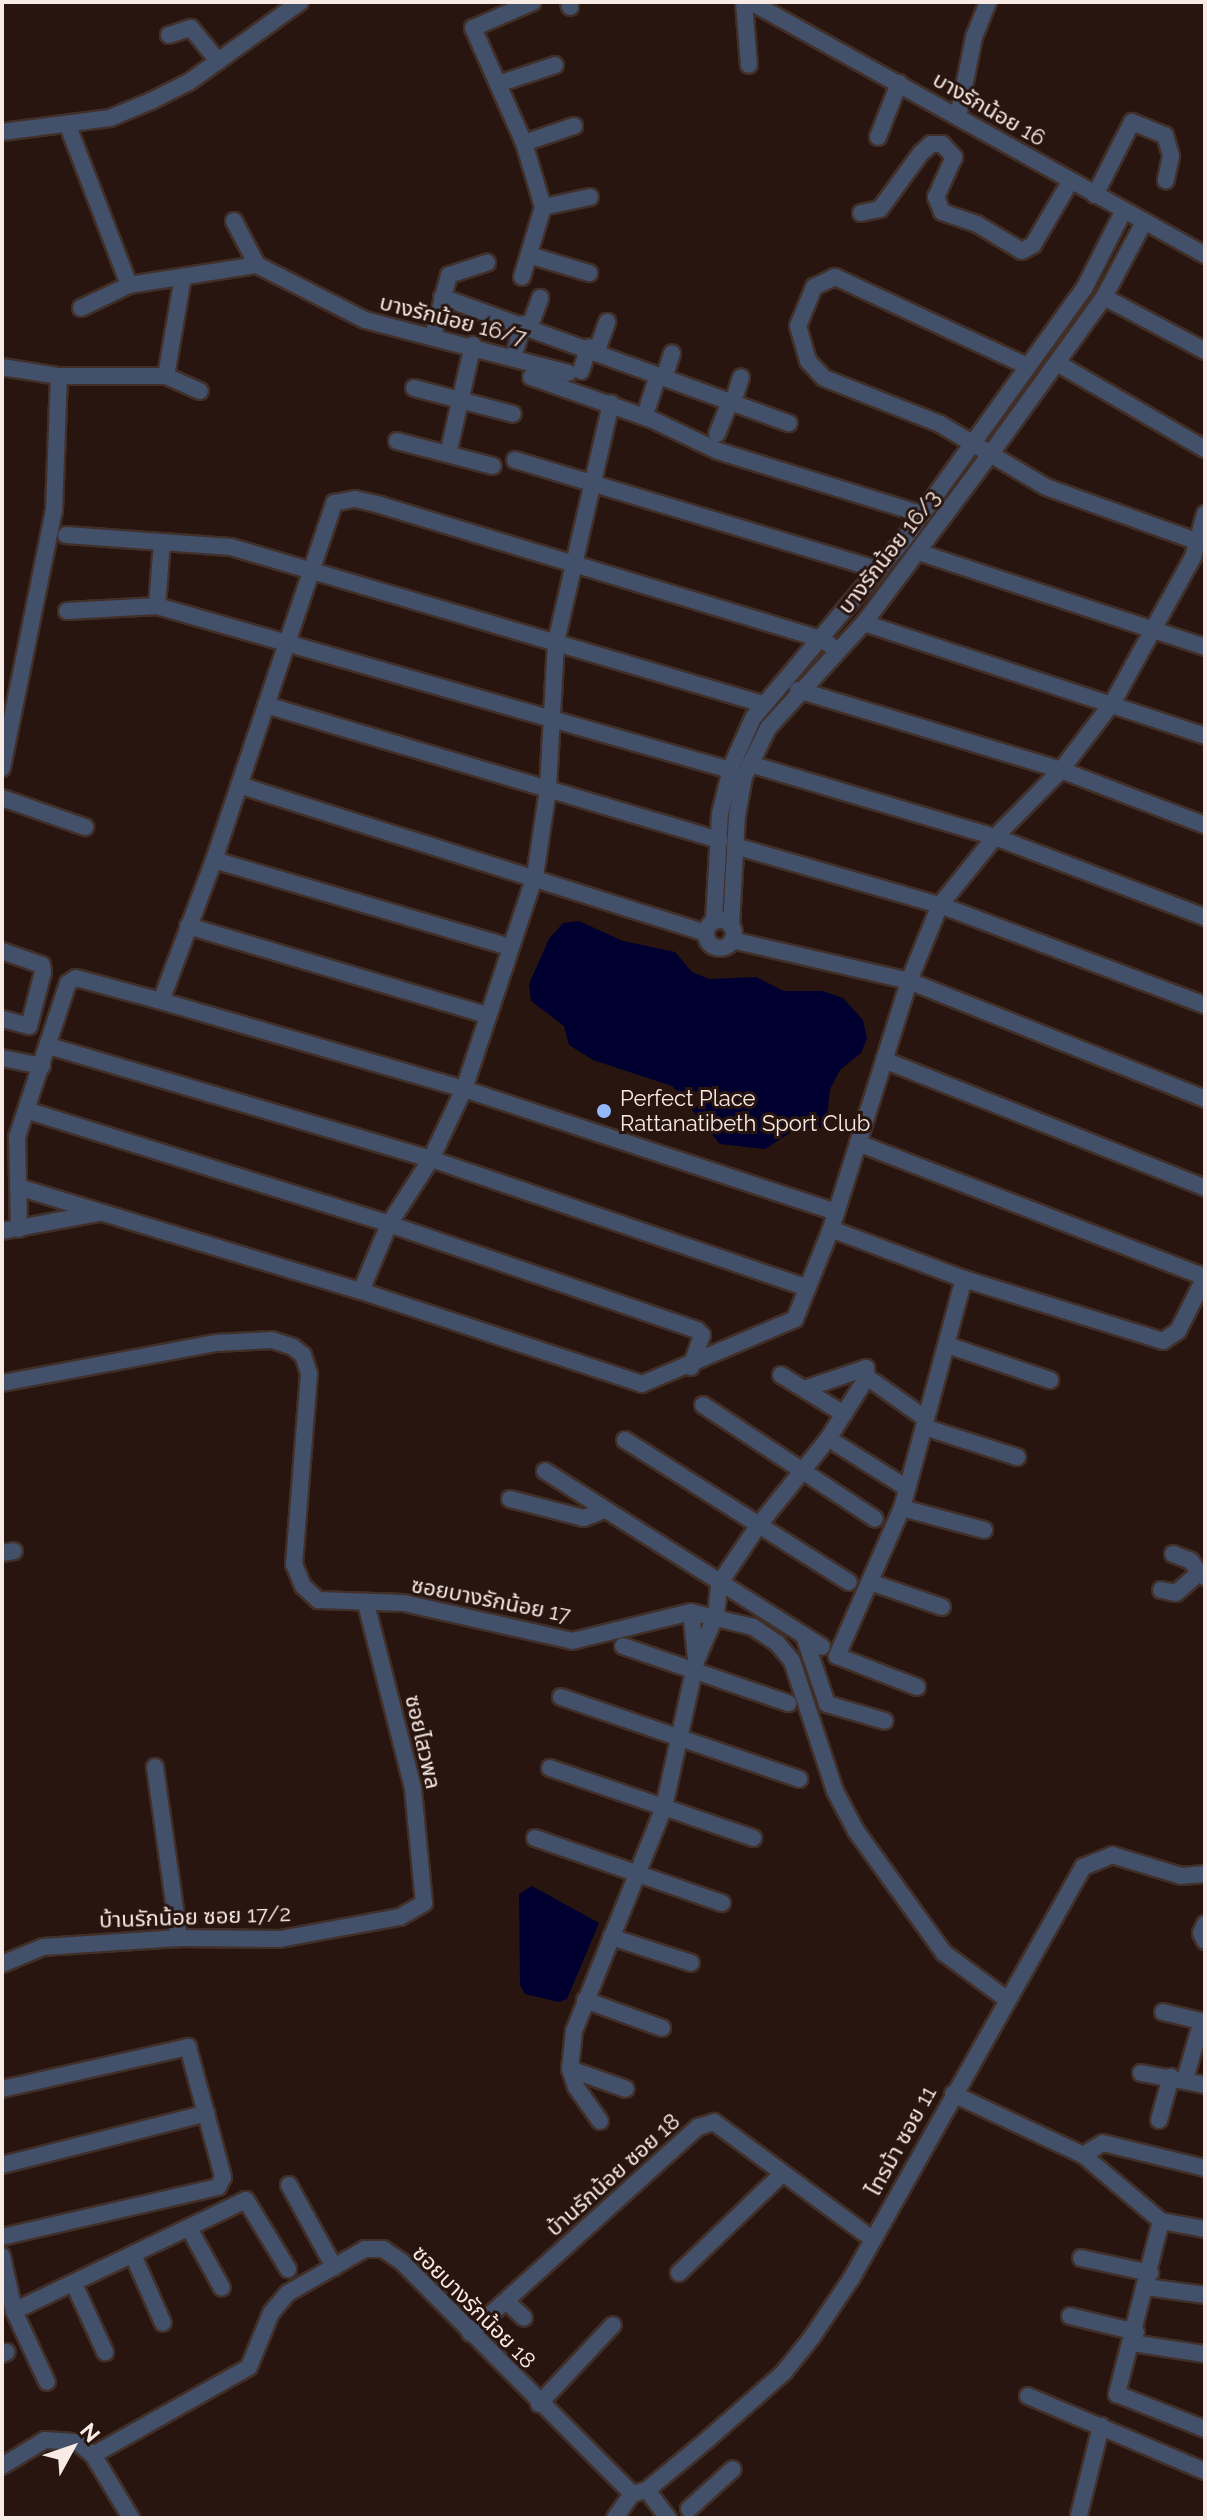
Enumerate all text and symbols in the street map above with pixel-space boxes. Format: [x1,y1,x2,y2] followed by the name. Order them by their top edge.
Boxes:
[928,66,1050,152] street label: บางรักน้อย 16
[377,289,529,351] street label: บางรักน้อย 16/7
[832,485,946,619] street label: บางรักน้อย 16/3
[620,1085,870,1136] place label: Perfect Place Rattanatibeth Sport Club
[595,1102,613,1120] marker: Perfect Place Rattanatibeth Sport Club
[409,1572,573,1628] street label: ซอยบางรักน้อย 17
[399,1692,447,1792] street label: ซอยไสวพล
[99,1900,291,1934] street label: บ้านรักน้อย ซอย 17/2
[860,2082,942,2200] street label: ไทรม้า ซอย 11
[541,2108,685,2242] street label: บ้านรักน้อย ซอย 18
[407,2240,541,2374] street label: ซอยบางรักน้อย 18
[32,2408,112,2488] north arrow
[75,2418,106,2447] text: N

